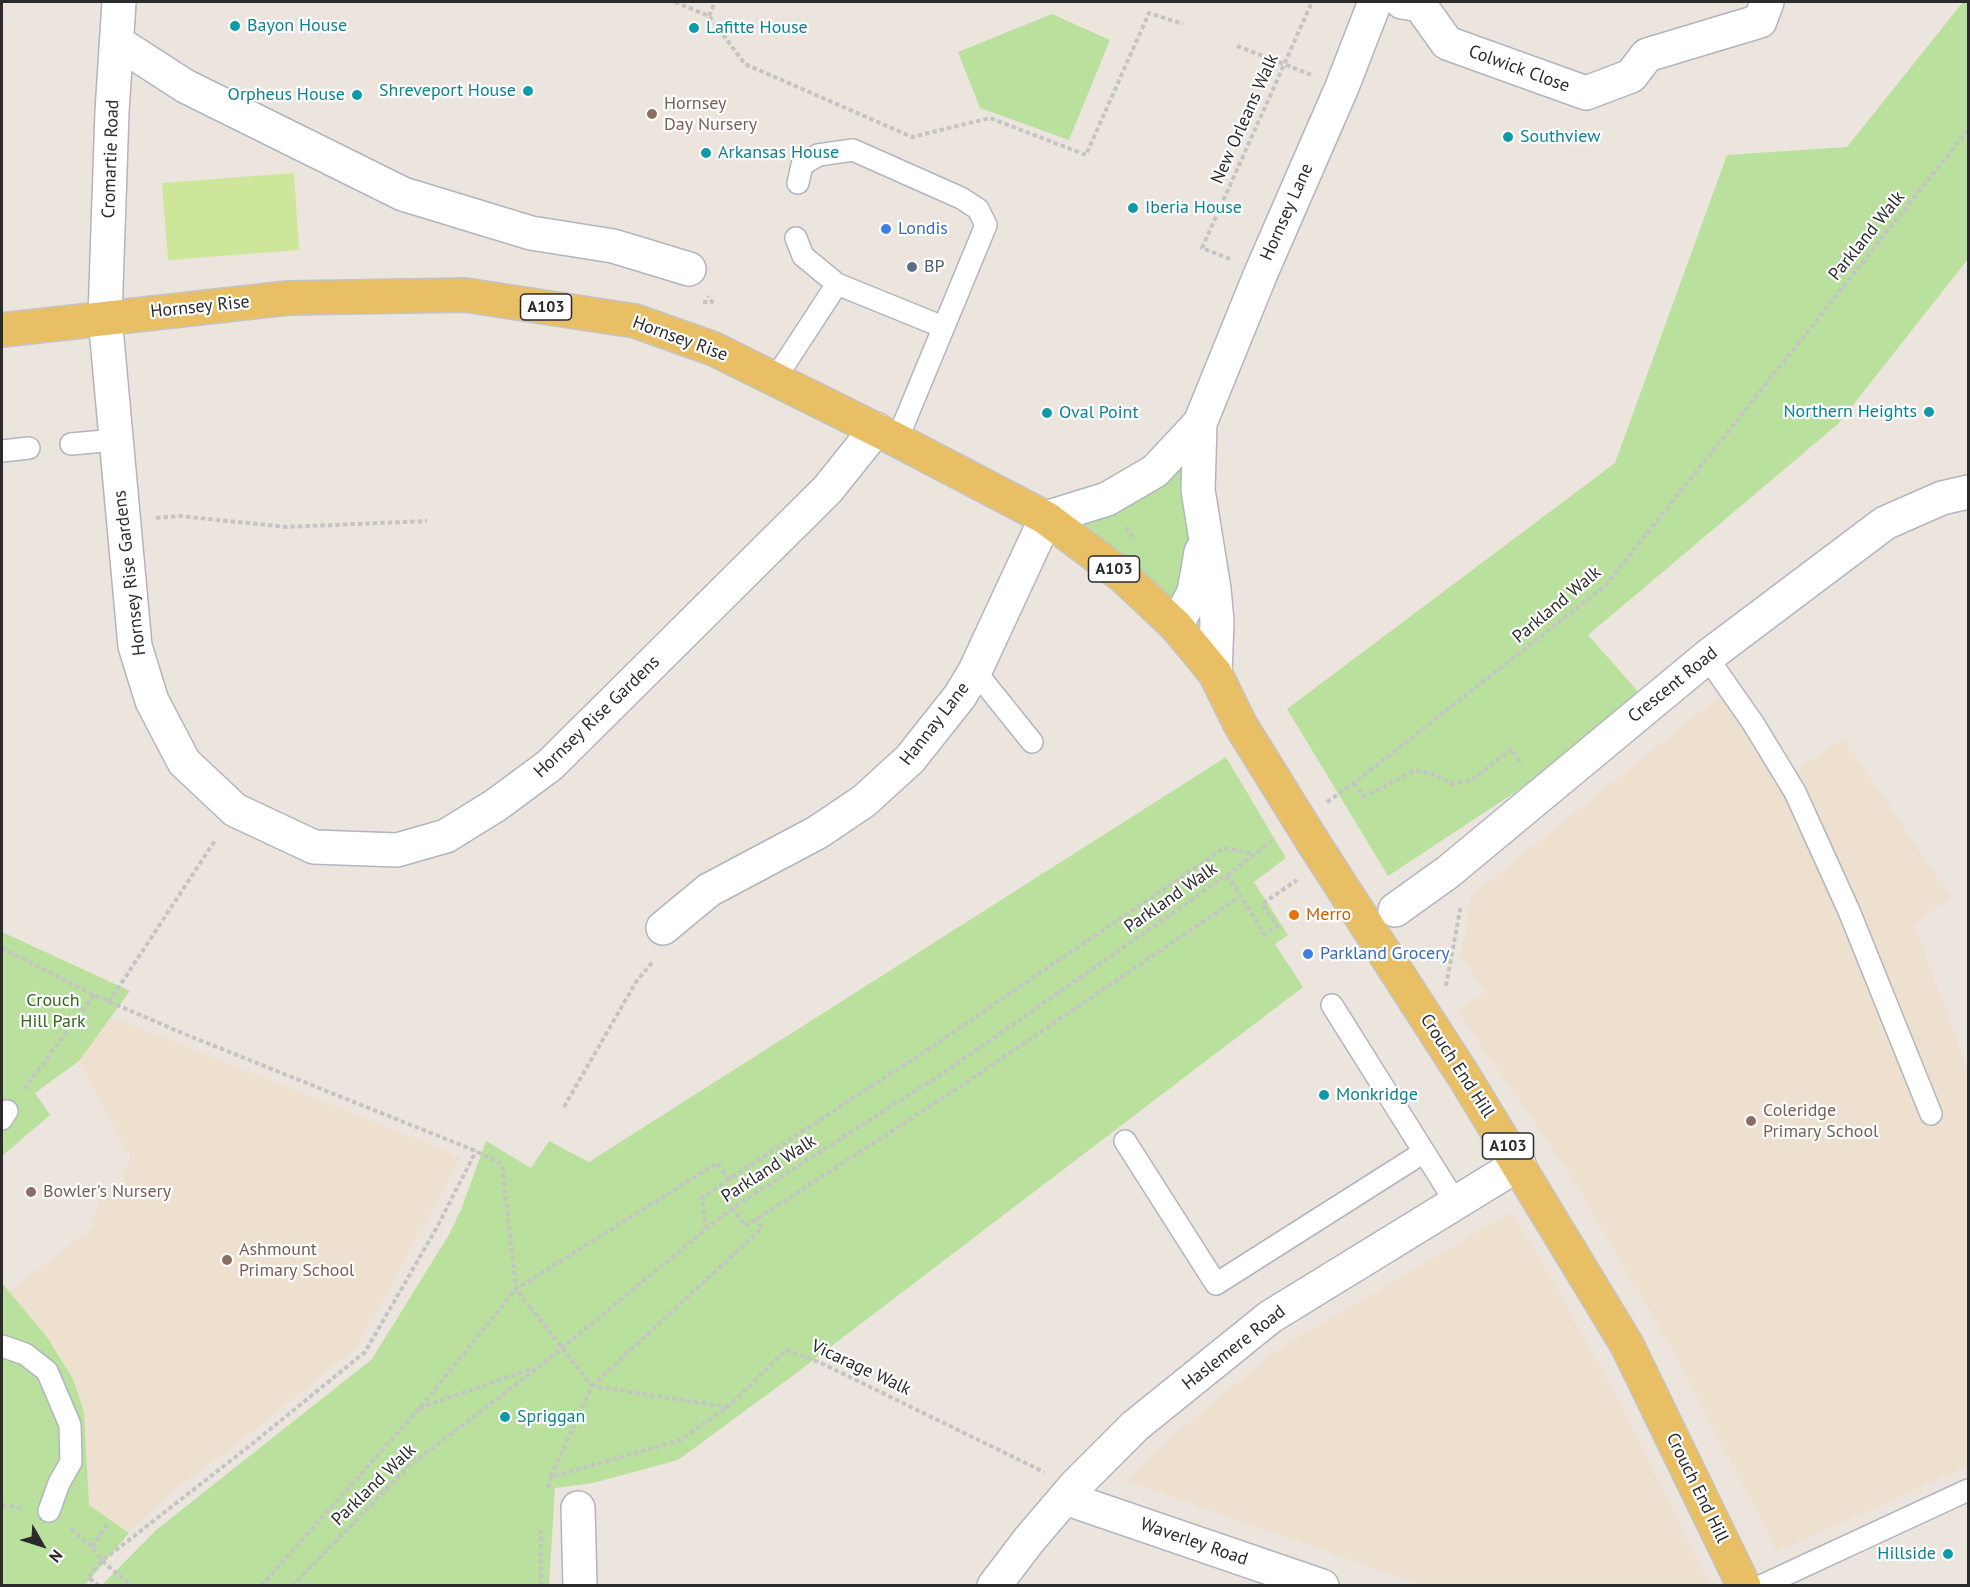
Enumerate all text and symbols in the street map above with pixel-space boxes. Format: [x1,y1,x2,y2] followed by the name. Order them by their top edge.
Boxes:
[247,15,347,37] place label: Bayon House
[706,17,808,39] place label: Lafitte House
[228,19,242,33] marker: Bayon House
[687,21,701,35] marker: Lafitte House
[1465,41,1573,97] street label: Colwick Close
[1207,51,1283,187] street label: New Orleans Walk
[379,80,516,102] place label: Shreveport House
[228,84,345,106] place label: Orpheus House
[521,84,535,98] marker: Shreveport House
[350,88,364,102] marker: Orpheus House
[664,93,757,136] place label: Hornsey Day Nursery
[98,99,124,219] street label: Cromartie Road
[645,107,659,121] marker: Hornsey Day Nursery
[1520,126,1601,148] place label: Southview
[1501,130,1515,144] marker: Southview
[718,142,839,164] place label: Arkansas House
[699,146,713,160] marker: Arkansas House
[1256,160,1318,264] street label: Hornsey Lane
[1824,187,1910,285] street label: Parkland Walk
[1145,197,1242,219] place label: Iberia House
[1126,201,1140,215] marker: Iberia House
[898,218,948,240] place label: Londis
[879,222,893,236] marker: Londis
[924,256,945,278] place label: BP
[905,260,919,274] marker: BP
[149,291,251,323] street label: Hornsey Rise
[520,294,572,320] road number: A103
[630,312,730,366] street label: Hornsey Rise
[1783,401,1917,423] place label: Northern Heights
[1059,402,1139,424] place label: Oval Point
[1922,405,1936,419] marker: Northern Heights
[1040,406,1054,420] marker: Oval Point
[109,489,151,657] street label: Hornsey Rise Gardens
[1088,556,1140,582] road number: A103
[1508,562,1606,648] street label: Parkland Walk
[1624,642,1722,728] street label: Crescent Road
[530,651,664,783] street label: Hornsey Rise Gardens
[896,678,974,770] street label: Hannay Lane
[1120,858,1222,938] street label: Parkland Walk
[1306,904,1351,926] place label: Merro
[1287,908,1301,922] marker: Merro
[1320,943,1450,965] place label: Parkland Grocery
[1301,947,1315,961] marker: Parkland Grocery
[20,990,86,1032] park label: Crouch Hill Park
[1415,1010,1499,1122] street label: Crouch End Hill
[1336,1084,1418,1106] place label: Monkridge
[1317,1088,1331,1102] marker: Monkridge
[1763,1100,1878,1142] place label: Coleridge Primary School
[1744,1114,1758,1128] marker: Coleridge Primary School
[718,1130,820,1208] street label: Parkland Walk
[1482,1133,1534,1159] road number: A103
[43,1181,171,1203] place label: Bowler's Nursery
[24,1185,38,1199] marker: Bowler's Nursery
[239,1239,354,1282] place label: Ashmount Primary School
[220,1253,234,1267] marker: Ashmount Primary School
[1178,1301,1290,1395] street label: Haslemere Road
[808,1335,914,1401] street label: Vicarage Walk
[517,1406,585,1428] place label: Spriggan
[498,1410,512,1424] marker: Spriggan
[1661,1430,1733,1546] street label: Crouch End Hill
[327,1440,421,1530] street label: Parkland Walk
[1137,1514,1251,1570] street label: Waverley Road
[12,1515,72,1575] north arrow
[1877,1543,1936,1565] place label: Hillside
[45,1546,67,1567] text: N
[1941,1547,1955,1561] marker: Hillside

